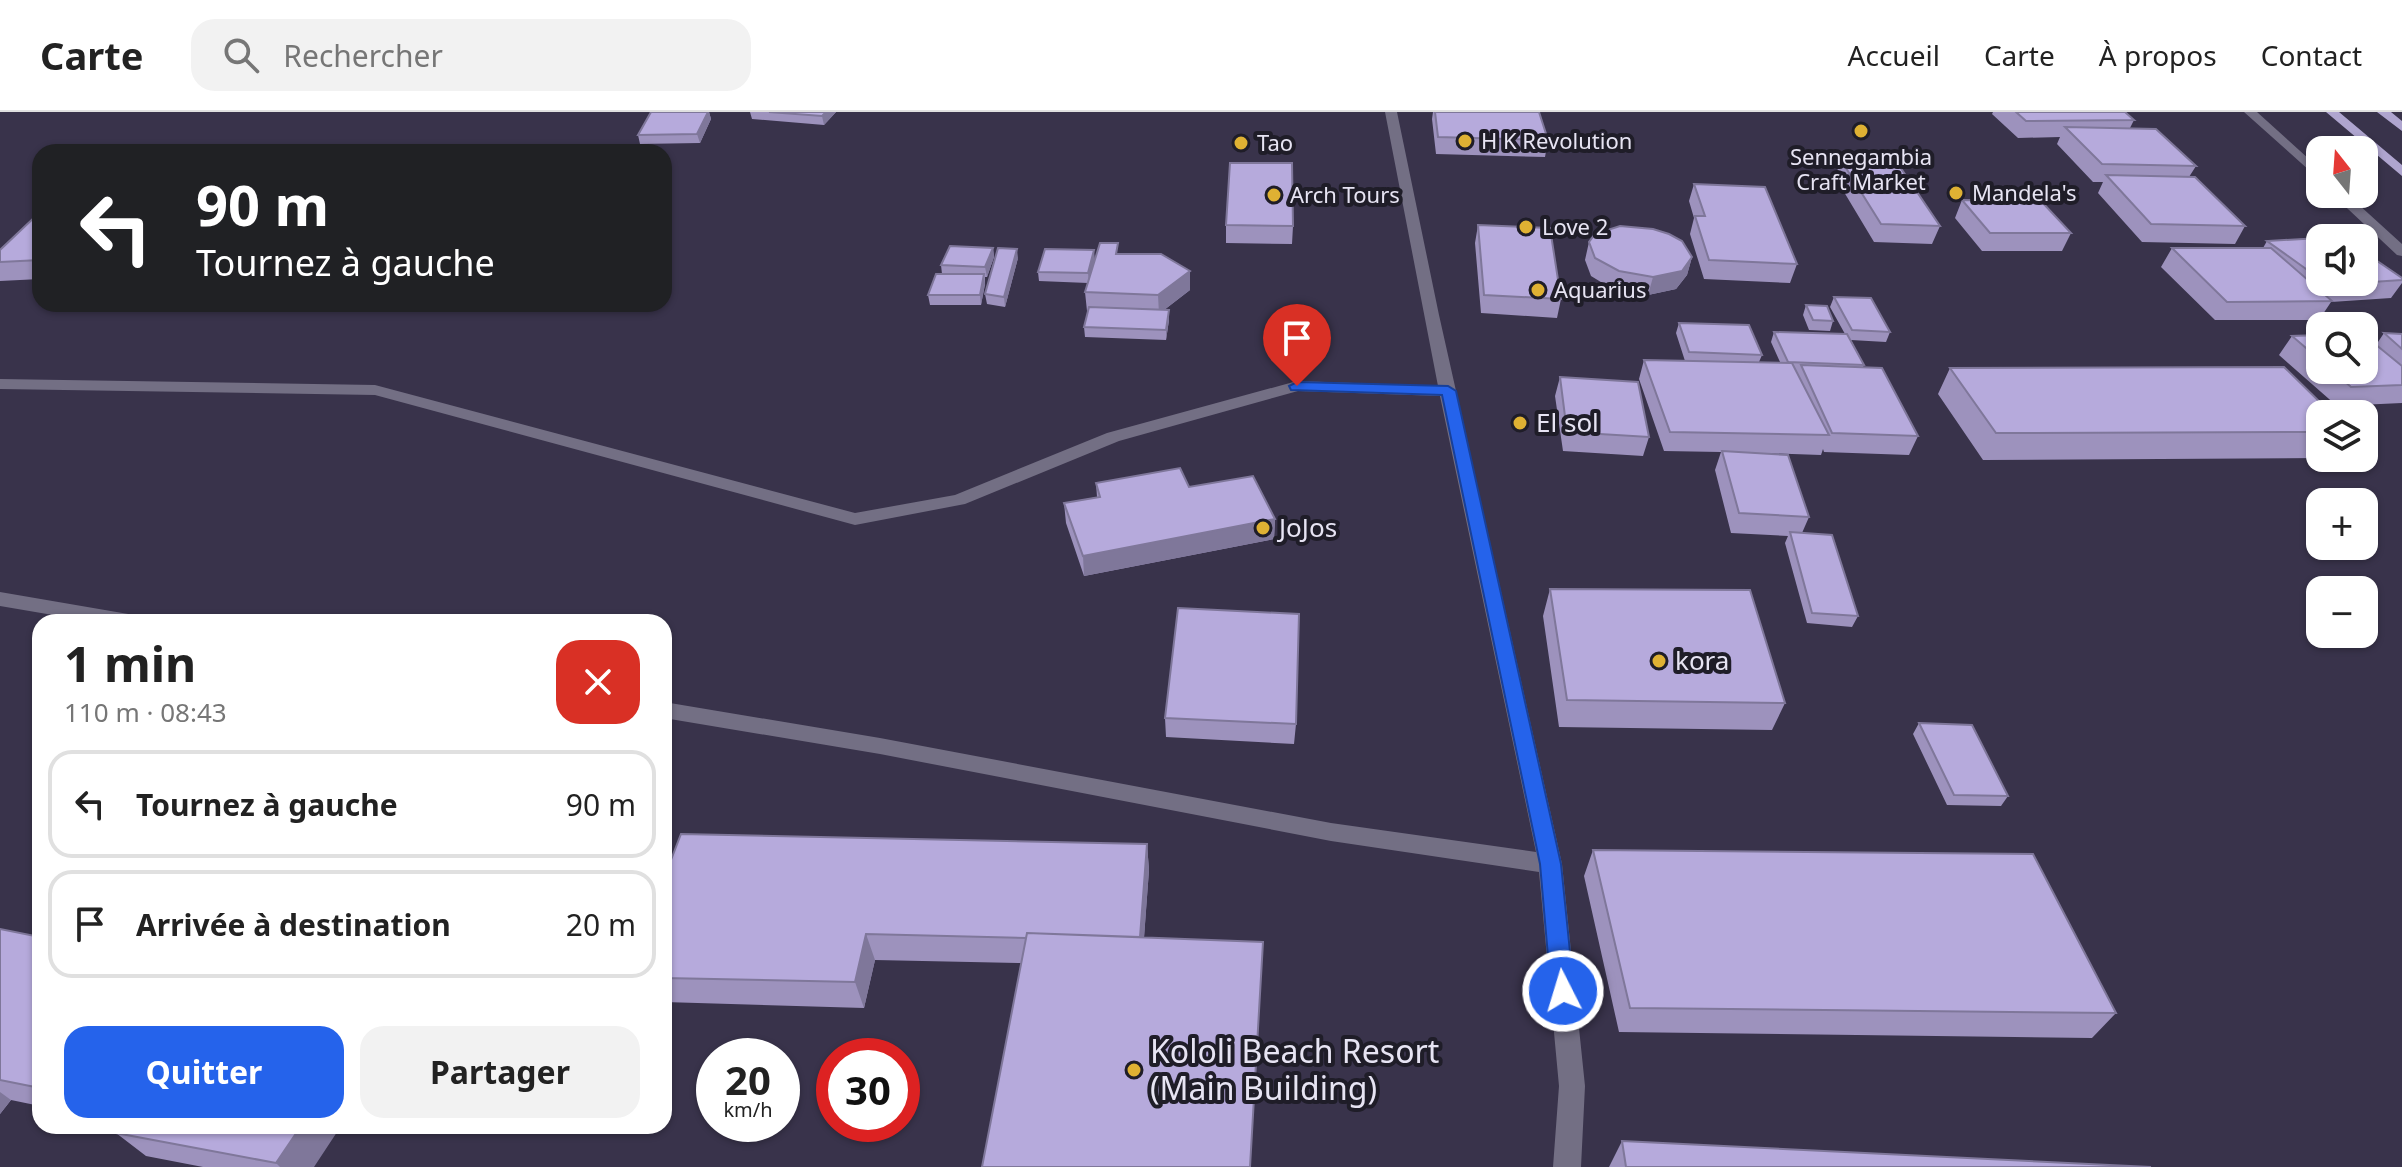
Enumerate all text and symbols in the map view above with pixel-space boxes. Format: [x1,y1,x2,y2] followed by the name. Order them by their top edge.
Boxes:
[191,19,751,91] search box
[40,29,143,81] text: Carte
[219,33,263,77] icon: search
[283,35,443,76] text: Rechercher
[1848,36,1940,74] text: Accueil
[1984,36,2055,74] text: Carte
[2099,36,2217,74] text: À propos
[2261,36,2362,74] text: Contact
[1852,122,1870,140] marker: Sennegambia Craft Market
[1481,125,1632,155] place label: H K Revolution
[1257,127,1293,157] place label: Tao
[1456,132,1474,150] marker: H K Revolution
[1232,134,1250,152] marker: Tao
[2306,136,2378,208] north arrow
[2306,136,2378,648] map controls
[1790,141,1932,196] place label: Sennegambia Craft Market
[196,166,329,242] text: 90 m
[64,176,168,280] icon: left
[1972,177,2076,207] place label: Mandela's
[1290,179,1400,209] place label: Arch Tours
[1947,184,1965,202] marker: Mandela's
[1265,186,1283,204] marker: Arch Tours
[1542,211,1608,241] place label: Love 2
[1517,218,1535,236] marker: Love 2
[2306,224,2378,296] button: sound
[196,238,495,287] text: Tournez à gauche
[1554,274,1646,304] place label: Aquarius
[1529,281,1547,299] marker: Aquarius
[1263,304,1331,386] pin
[2306,312,2378,384] button: search
[1275,316,1319,360] icon: arrive
[2306,400,2378,472] button: layers
[1536,404,1599,440] place label: El sol
[1511,414,1529,432] marker: El sol
[2306,488,2378,560] button: +
[1276,509,1337,545] place label: JoJos
[1254,519,1272,537] marker: JoJos
[2306,576,2378,648] button: −
[64,631,196,696] text: 1 min
[556,640,640,724] button: close
[1675,642,1729,678] place label: kora
[1650,652,1668,670] marker: kora
[64,694,227,730] text: 110 m · 08:43
[68,782,112,826] icon: left
[136,784,398,825] text: Tournez à gauche
[566,784,636,825] text: 90 m
[68,902,112,946] icon: arrive
[136,904,451,945] text: Arrivée à destination
[566,904,636,945] text: 20 m
[1521,949,1605,1033] position arrow
[64,1026,344,1118] button: Quitter
[360,1026,640,1118] button: Partager
[1150,1029,1439,1109] place label: Kololi Beach Resort (Main Building)
[816,1038,920,1142] speed limit sign: 30
[725,1052,771,1107] text: 20
[1125,1061,1143,1079] marker: Kololi Beach Resort (Main Building)
[723,1096,773,1123] text: km/h

